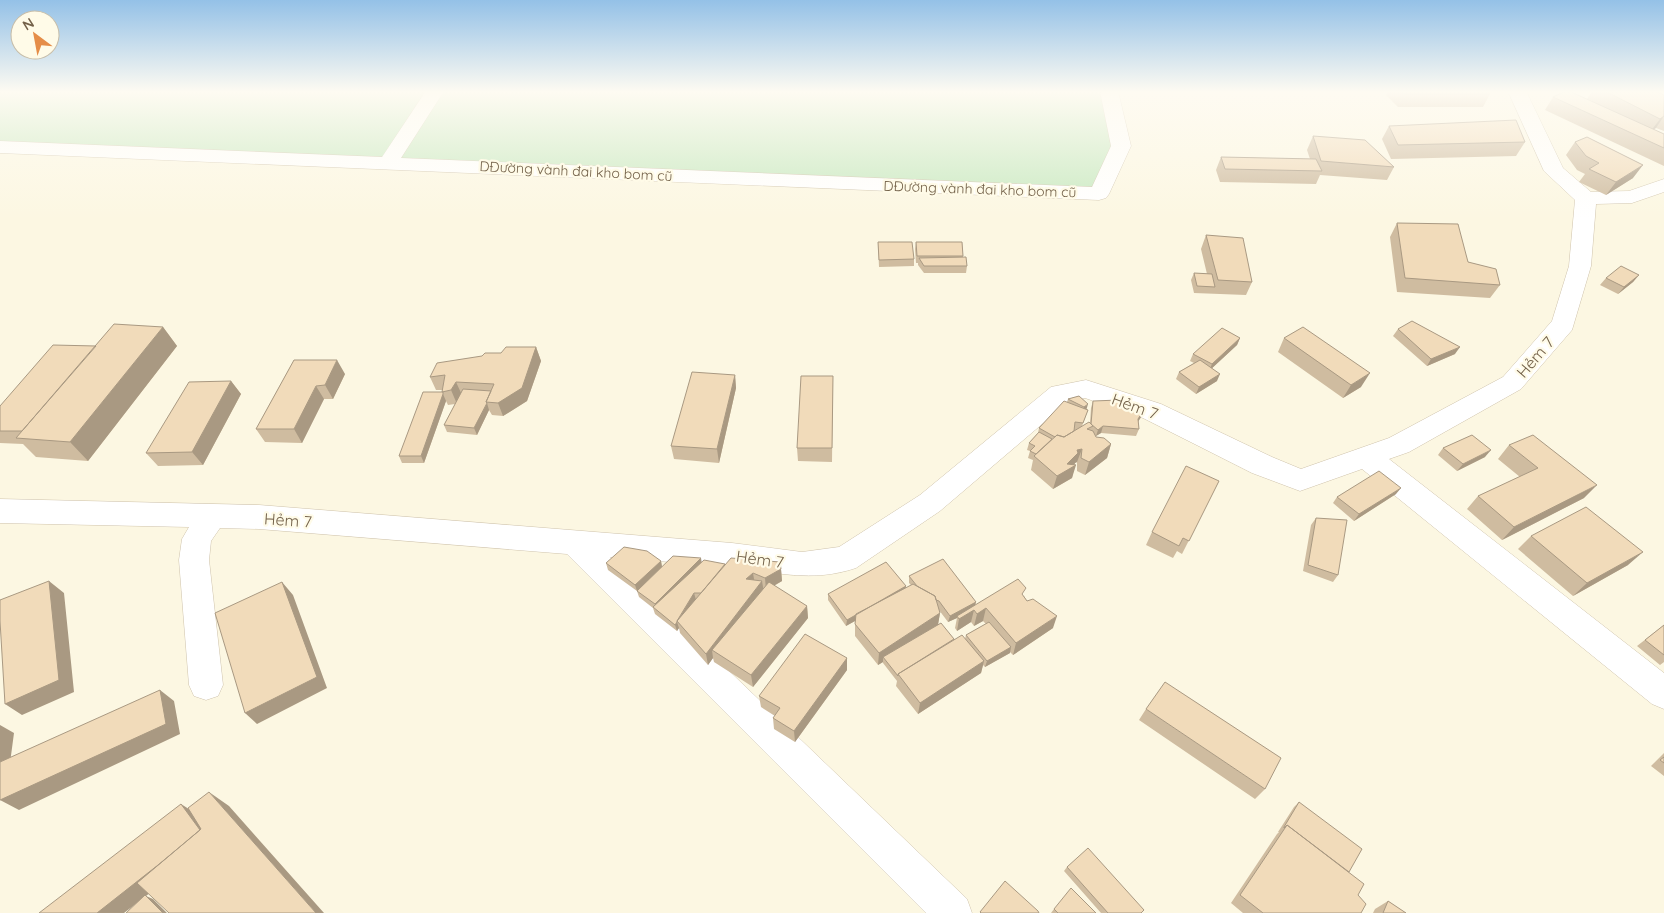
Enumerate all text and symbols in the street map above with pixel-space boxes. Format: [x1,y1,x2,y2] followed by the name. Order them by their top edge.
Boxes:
[10,10,60,60] north arrow
[19,14,37,34] text: N
[479,157,673,185] street label: DĐường vành đai kho bom cũ
[883,177,1077,201] street label: DĐường vành đai kho bom cũ
[1512,332,1558,382] street label: Hẻm 7
[1109,388,1161,424] street label: Hẻm 7
[263,508,313,532] street label: Hẻm 7
[735,546,785,572] street label: Hẻm 7

